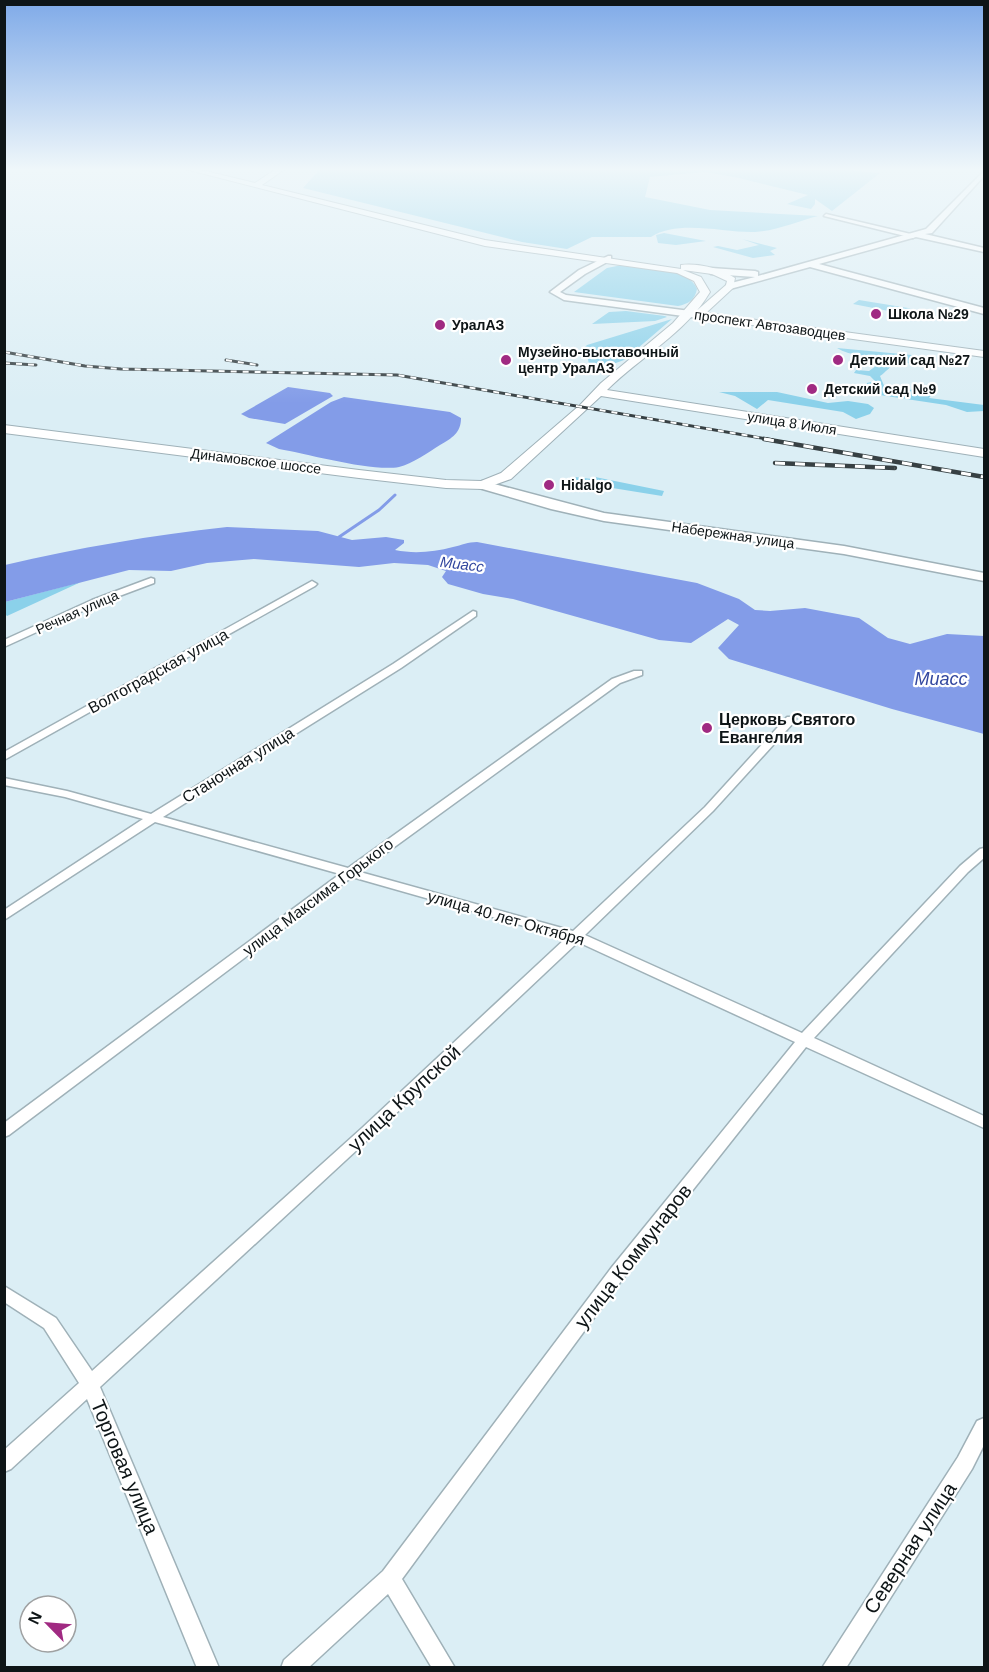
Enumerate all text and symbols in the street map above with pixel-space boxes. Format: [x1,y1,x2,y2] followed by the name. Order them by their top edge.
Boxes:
[693,306,847,344] street label: проспект Автозаводцев
[888,306,969,322] place label: Школа №29
[869,307,883,321] marker: Школа №29
[452,317,505,333] place label: УралАЗ
[433,318,447,332] marker: УралАЗ
[518,344,679,376] place label: Музейно-выставочный центр УралАЗ
[850,352,970,368] place label: Детский сад №27
[499,353,513,367] marker: Музейно-выставочный центр УралАЗ
[831,353,845,367] marker: Детский сад №27
[824,381,936,397] place label: Детский сад №9
[805,382,819,396] marker: Детский сад №9
[746,408,838,438] street label: улица 8 Июля
[190,445,322,477] street label: Динамовское шоссе
[561,477,612,493] place label: Hidalgo
[542,478,556,492] marker: Hidalgo
[671,518,796,552] street label: Набережная улица
[439,553,485,575] water label: Миасс
[33,587,121,637] street label: Речная улица
[85,625,231,717] street label: Волгоградская улица
[914,669,968,689] water label: Миасс
[719,711,856,746] place label: Церковь Святого Евангелия
[700,721,714,735] marker: Церковь Святого Евангелия
[179,724,297,806] street label: Станочная улица
[240,835,396,959] street label: улица Максима Горького
[426,887,586,949] street label: улица 40 лет Октября
[343,1040,465,1156] street label: улица Крупской
[570,1180,696,1332] street label: улица Коммунаров
[87,1397,164,1538] street label: Торговая улица
[859,1478,961,1618] street label: Северная улица
[18,1594,78,1654] north arrow
[25,1609,45,1627] text: N

